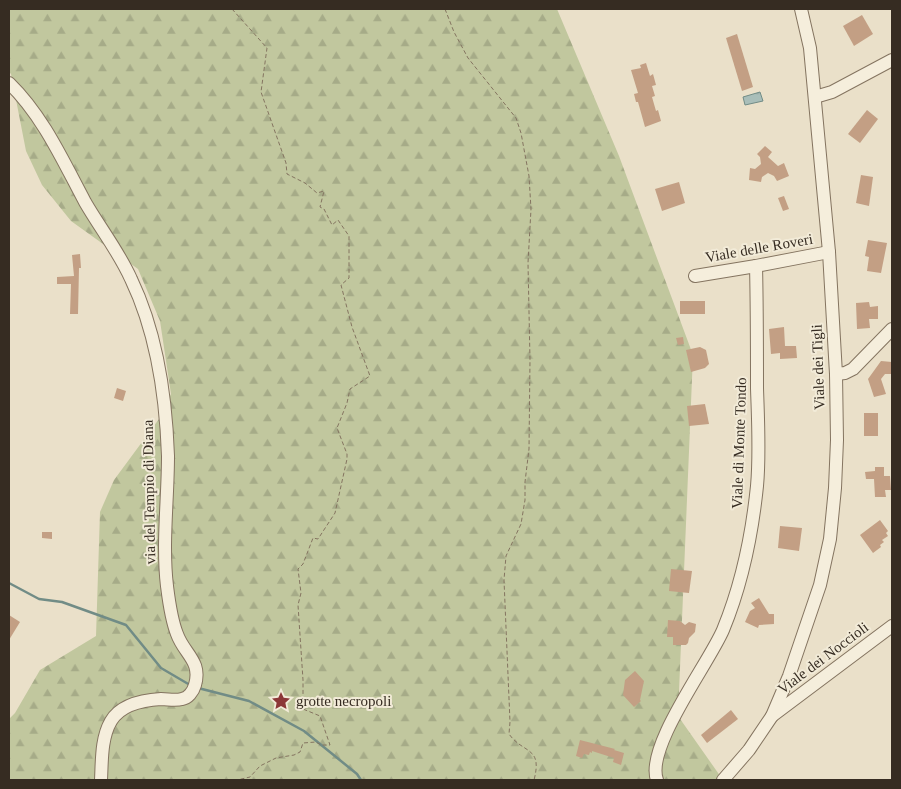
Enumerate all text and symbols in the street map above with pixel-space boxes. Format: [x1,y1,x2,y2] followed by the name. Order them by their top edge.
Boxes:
[704,231,814,265] street label: Viale delle Roveri
[809,324,827,410] street label: Viale dei Tigli
[729,377,749,509] street label: Viale di Monte Tondo
[140,419,158,564] street label: via del Tempio di Diana
[775,619,871,697] street label: Viale dei Noccioli
[270,690,292,712] place icon: grotte necropoli
[296,693,391,709] place label: grotte necropoli

